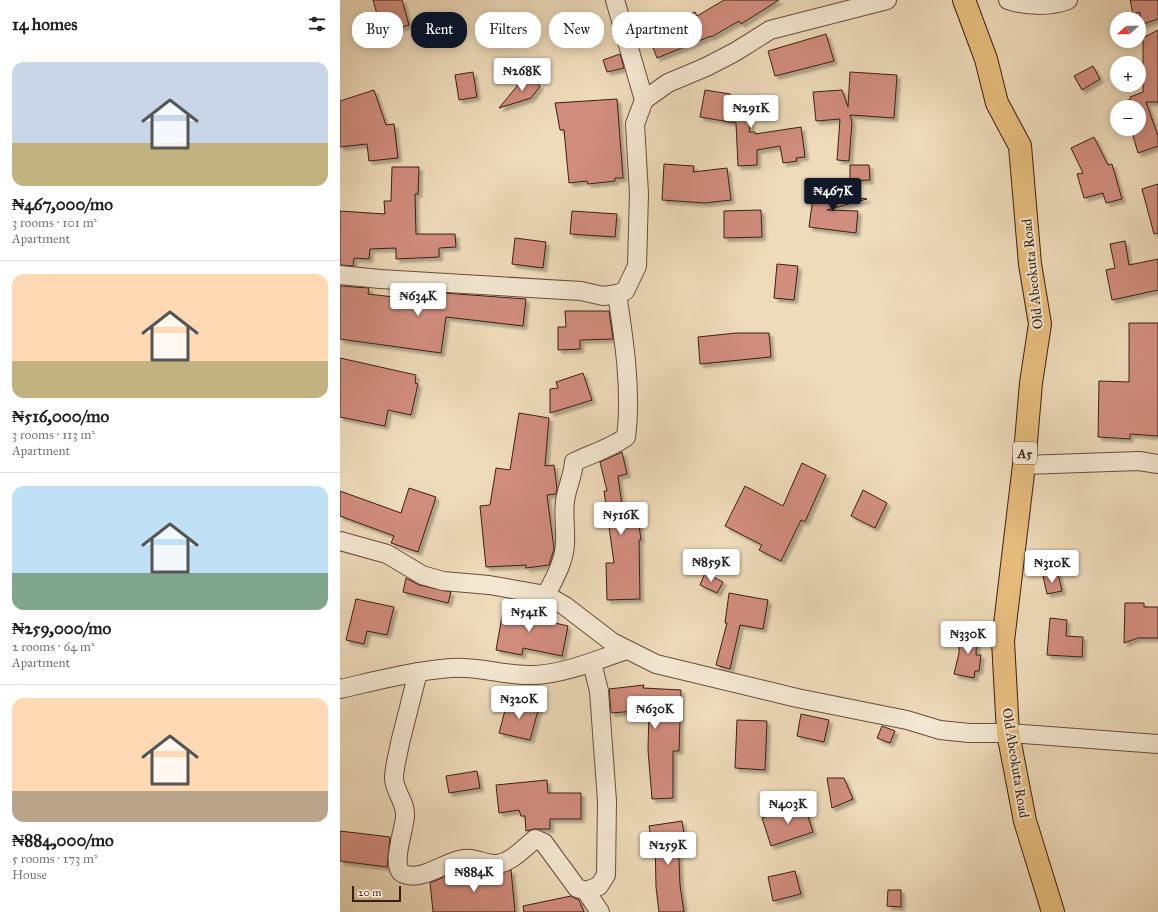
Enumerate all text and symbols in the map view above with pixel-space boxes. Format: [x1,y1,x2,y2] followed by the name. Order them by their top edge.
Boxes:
[352,12,403,48] chip: Buy
[411,12,467,48] chip: Rent
[475,12,541,48] chip: Filters
[549,12,604,48] chip: New
[612,12,702,48] chip: Apartment
[1110,12,1146,48] north arrow
[1110,12,1146,136] map controls
[306,13,328,35] icon: filters
[12,14,77,35] text: 14 homes
[1110,56,1146,92] button: +
[494,58,550,92] pin: ₦268K
[503,63,541,79] text: ₦268K
[134,88,206,160] icon: home
[723,95,779,129] pin: ₦291K
[732,100,770,116] text: ₦291K
[1110,100,1146,136] button: −
[805,178,861,212] pin: ₦467K
[813,183,853,199] text: ₦467K
[12,194,113,215] text: ₦467,000/mo
[12,215,97,231] text: 3 rooms · 101 m²
[1018,218,1047,330] street label: Old Abeokuta Road
[12,231,70,247] text: Apartment
[390,283,446,317] pin: ₦634K
[399,288,437,304] text: ₦634K
[134,300,206,372] icon: home
[12,406,109,427] text: ₦516,000/mo
[12,427,95,443] text: 3 rooms · 113 m²
[1013,442,1037,464] road number: A5
[12,443,70,459] text: Apartment
[593,502,649,536] pin: ₦516K
[603,507,639,523] text: ₦516K
[134,512,206,584] icon: home
[683,549,739,583] pin: ₦859K
[1024,550,1080,584] pin: ₦310K
[692,554,730,570] text: ₦859K
[1034,555,1070,571] text: ₦310K
[501,599,557,633] pin: ₦541K
[511,604,547,620] text: ₦541K
[12,618,111,639] text: ₦259,000/mo
[940,621,996,655] pin: ₦330K
[950,626,986,642] text: ₦330K
[12,639,95,655] text: 2 rooms · 64 m²
[12,655,70,671] text: Apartment
[491,686,547,720] pin: ₦320K
[500,691,538,707] text: ₦320K
[627,696,683,730] pin: ₦630K
[636,701,674,717] text: ₦630K
[998,707,1033,819] street label: Old Abeokuta Road
[134,724,206,796] icon: home
[760,791,816,825] pin: ₦403K
[769,796,807,812] text: ₦403K
[12,830,114,851] text: ₦884,000/mo
[640,832,696,866] pin: ₦259K
[649,837,687,853] text: ₦259K
[12,851,98,867] text: 5 rooms · 173 m²
[446,859,502,893] pin: ₦884K
[454,864,494,880] text: ₦884K
[12,867,47,883] text: House
[352,884,401,903] scale bar
[358,886,381,899] text: 20 m

